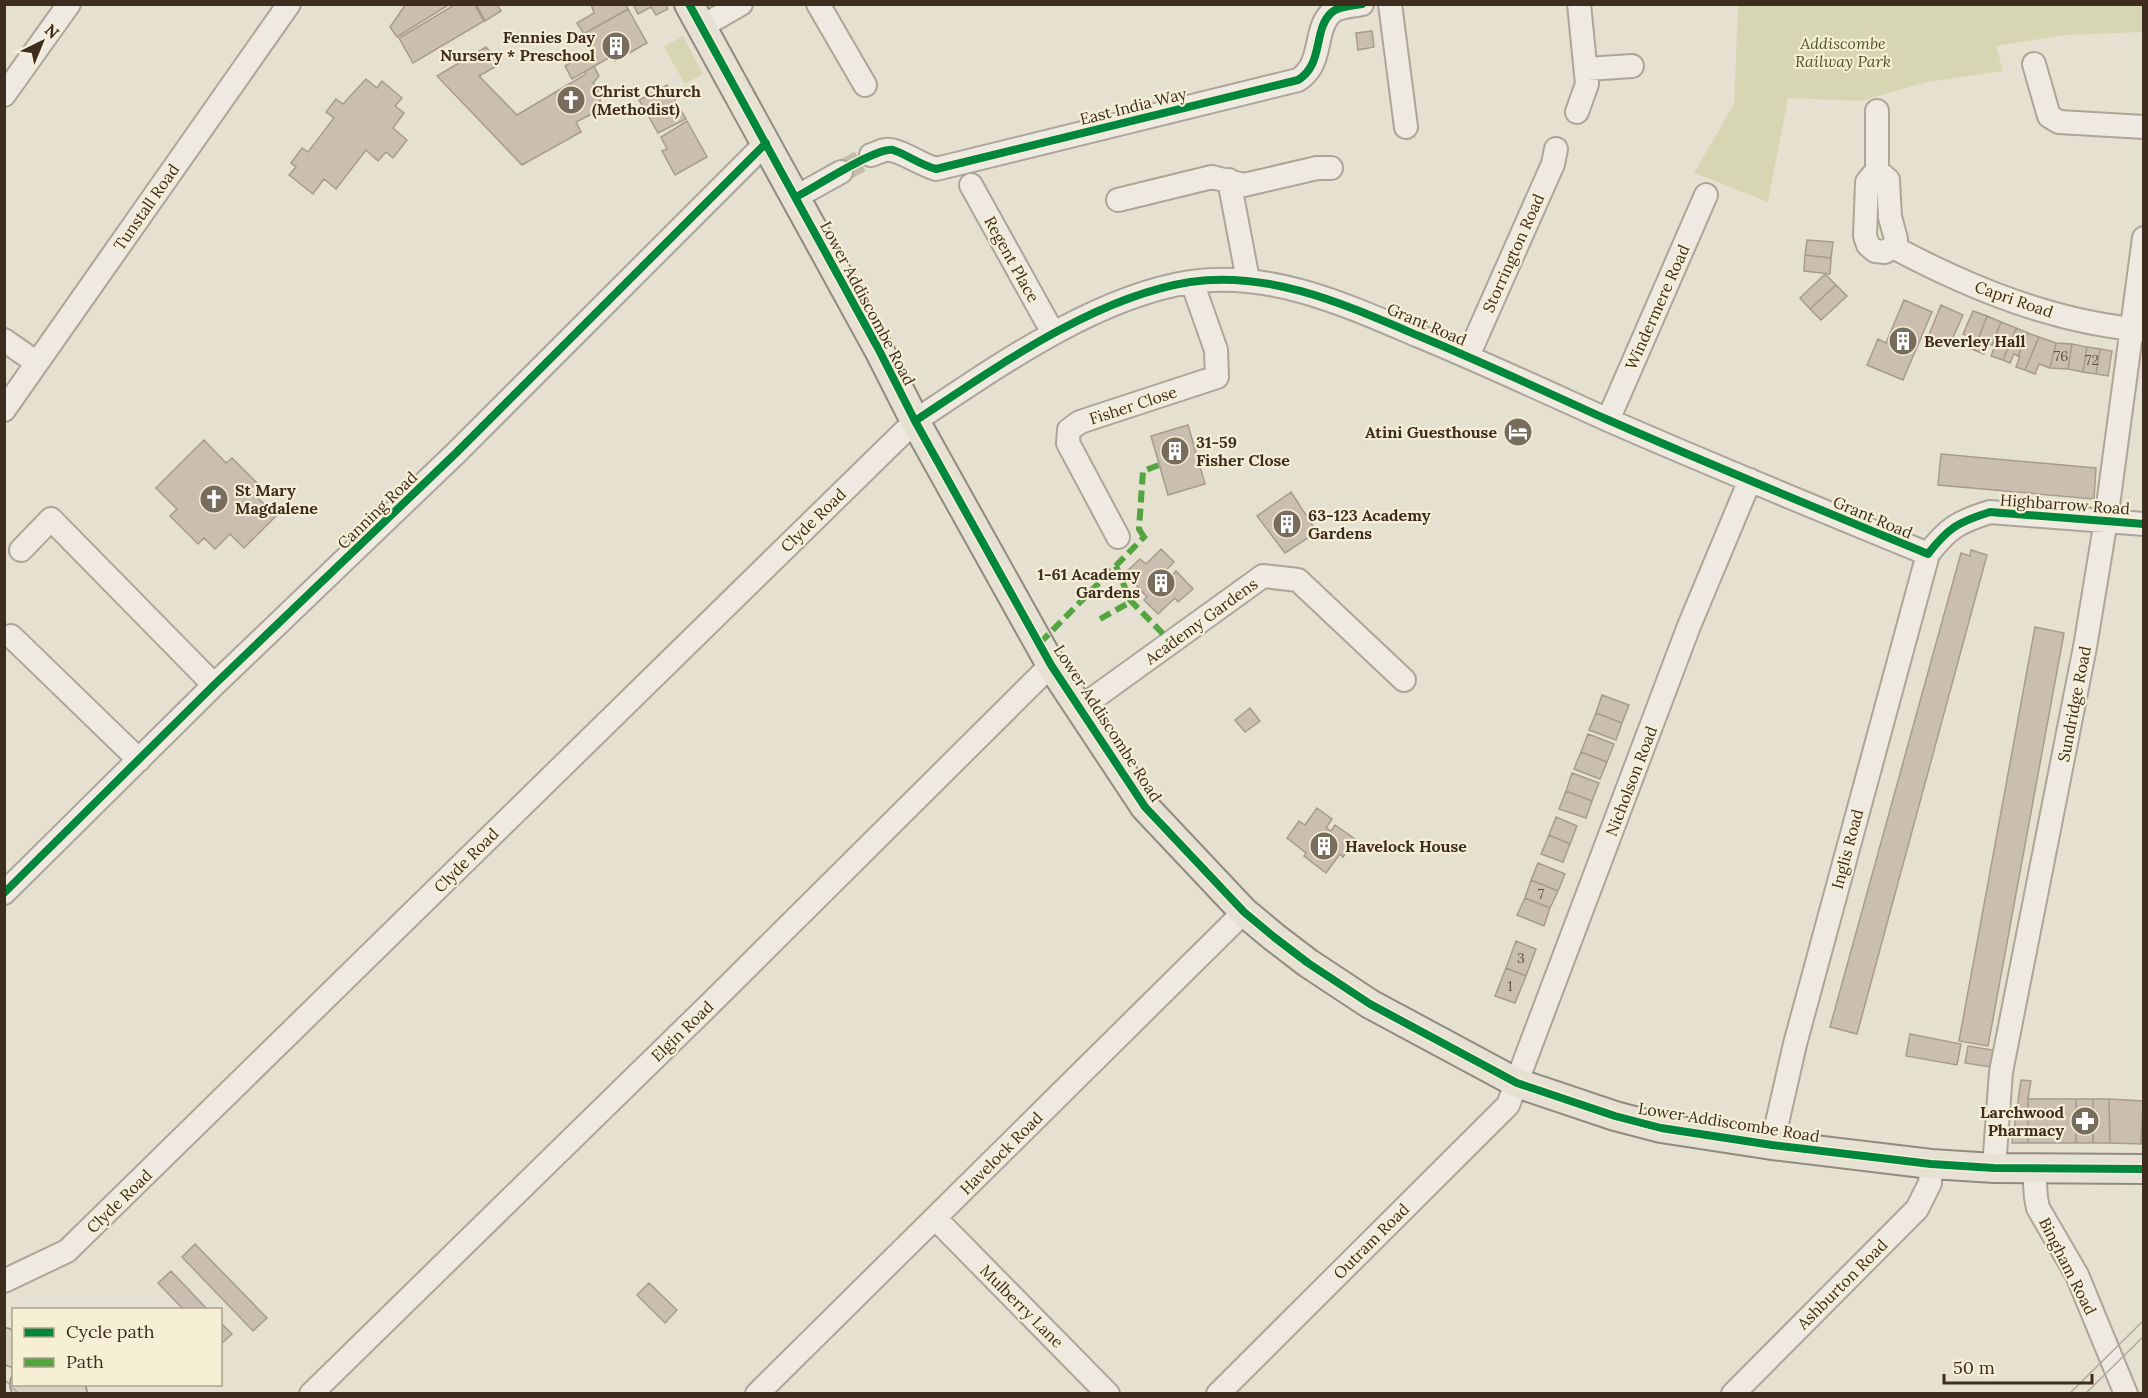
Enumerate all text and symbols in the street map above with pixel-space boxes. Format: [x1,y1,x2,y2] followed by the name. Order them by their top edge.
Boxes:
[12,12,72,72] north arrow
[41,19,64,43] text: N
[440,27,595,65] place label: Fennies Day Nursery * Preschool
[600,30,632,62] building icon: Fennies Day Nursery * Preschool
[1795,33,1891,71] park label: Addiscombe Railway Park
[592,81,701,120] place label: Christ Church (Methodist)
[1078,83,1189,129] street label: East India Way
[555,84,587,116] church icon: Christ Church (Methodist)
[109,159,183,254] street label: Tunstall Road
[1478,190,1548,316] street label: Storrington Road
[980,212,1044,306] street label: Regent Place
[816,217,920,389] street label: Lower Addiscombe Road
[1620,241,1694,373] street label: Windermere Road
[1972,276,2056,322] street label: Capri Road
[1384,298,1470,350] street label: Grant Road
[1887,325,1919,357] building icon: Beverley Hall
[1924,331,2025,351] place label: Beverley Hall
[2054,347,2068,365] house number: 76
[2085,351,2099,369] house number: 72
[1087,381,1180,429] street label: Fisher Close
[1502,416,1534,448] hotel icon: Atini Guesthouse
[1365,422,1497,442] place label: Atini Guesthouse
[1196,432,1290,470] place label: 31-59 Fisher Close
[1159,435,1191,467] building icon: 31-59 Fisher Close
[333,467,421,553] street label: Canning Road
[235,480,318,518] place label: St Mary Magdalene
[198,483,230,515] church icon: St Mary Magdalene
[776,484,850,556] street label: Clyde Road
[1999,489,2131,519] street label: Highbarrow Road
[1830,491,1916,543] street label: Grant Road
[1308,505,1431,543] place label: 63-123 Academy Gardens
[1271,508,1303,540] building icon: 63-123 Academy Gardens
[1037,564,1140,602] place label: 1-61 Academy Gardens
[1145,567,1177,599] building icon: 1-61 Academy Gardens
[1140,573,1261,669] street label: Academy Gardens
[1050,641,1167,806] street label: Lower Addiscombe Road
[2053,644,2095,764] street label: Sundridge Road
[1601,723,1661,839] street label: Nicholson Road
[1827,807,1867,891] street label: Inglis Road
[429,823,503,897] street label: Clyde Road
[1308,830,1340,862] building icon: Havelock House
[1345,836,1467,856] place label: Havelock House
[1538,885,1545,903] house number: 7
[1517,949,1525,967] house number: 3
[1507,977,1513,995] house number: 1
[647,996,718,1066] street label: Elgin Road
[1637,1098,1822,1146] street label: Lower Addiscombe Road
[1980,1102,2064,1140] place label: Larchwood Pharmacy
[2069,1105,2101,1137] pharmacy icon: Larchwood Pharmacy
[955,1107,1047,1199] street label: Havelock Road
[82,1165,156,1237] street label: Clyde Road
[1329,1199,1413,1283] street label: Outram Road
[2035,1214,2101,1318] street label: Bingham Road
[1792,1234,1892,1334] street label: Ashburton Road
[976,1260,1068,1352] street label: Mulberry Lane
[12,1308,222,1386] legend
[66,1320,155,1343] text: Cycle path
[1944,1347,2092,1385] scale bar
[66,1350,104,1373] text: Path
[1953,1356,1995,1379] text: 50 m

